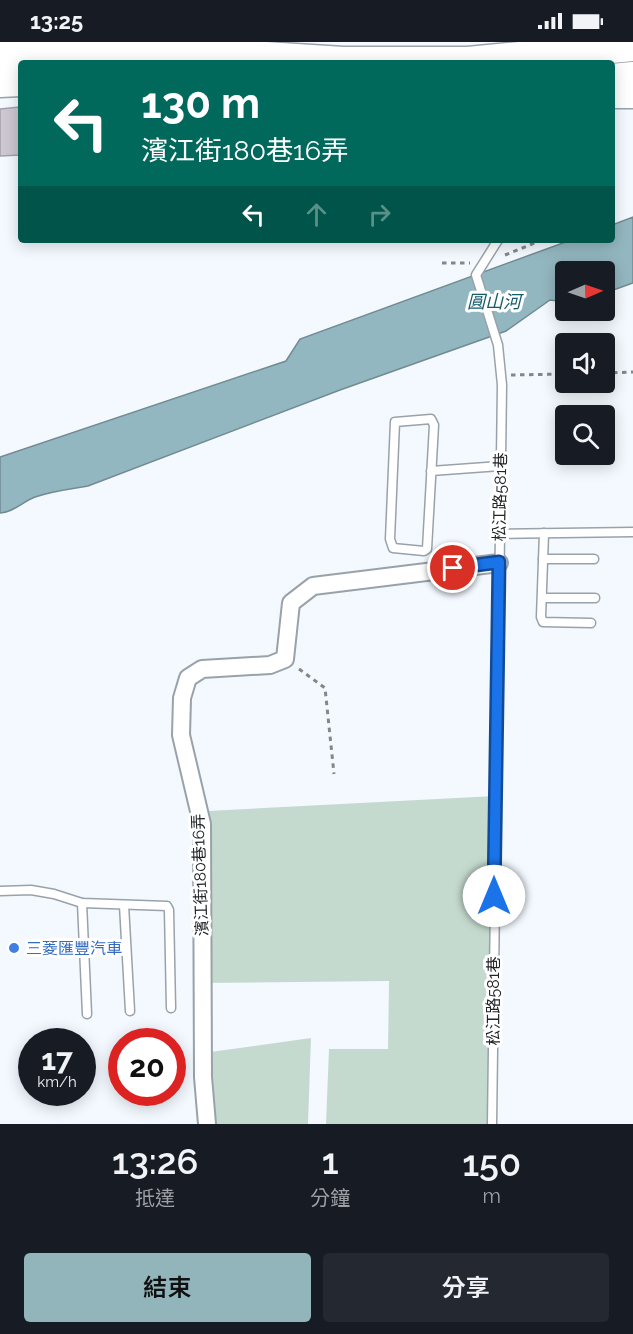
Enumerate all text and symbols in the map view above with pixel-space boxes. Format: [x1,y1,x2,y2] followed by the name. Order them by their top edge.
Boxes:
[30,8,83,34] text: 13:25
[141,79,260,128] text: 130 m
[42,84,120,162] icon: left
[141,135,348,166] text: 濱江街180巷16弄
[237,198,270,231] icon: left
[300,198,333,231] icon: ahead
[363,198,396,231] icon: right
[555,261,615,321] north arrow
[555,261,615,465] map controls
[467,291,524,312] water label: 圓山河
[555,333,615,393] button: sound
[555,405,615,465] button: search
[490,452,510,542] street label: 松江路581巷
[427,542,478,593] pin
[436,551,469,584] icon: arrive
[188,813,212,937] street label: 濱江街180巷16弄
[462,864,526,928] position arrow
[26,939,122,958] place label: 三菱匯豐汽車
[7,941,21,955] marker: 三菱匯豐汽車
[484,956,503,1046] street label: 松江路581巷
[108,1028,186,1106] speed limit sign: 20
[41,1042,73,1077] text: 17
[37,1073,77,1091] text: km/h
[112,1140,198,1182] text: 13:26
[322,1140,339,1182] text: 1
[462,1142,521,1184] text: 150
[482,1184,501,1208] text: m
[135,1186,175,1210] text: 抵達
[310,1186,350,1210] text: 分鐘
[24,1253,311,1322] button: 結束
[323,1253,609,1322] button: 分享

